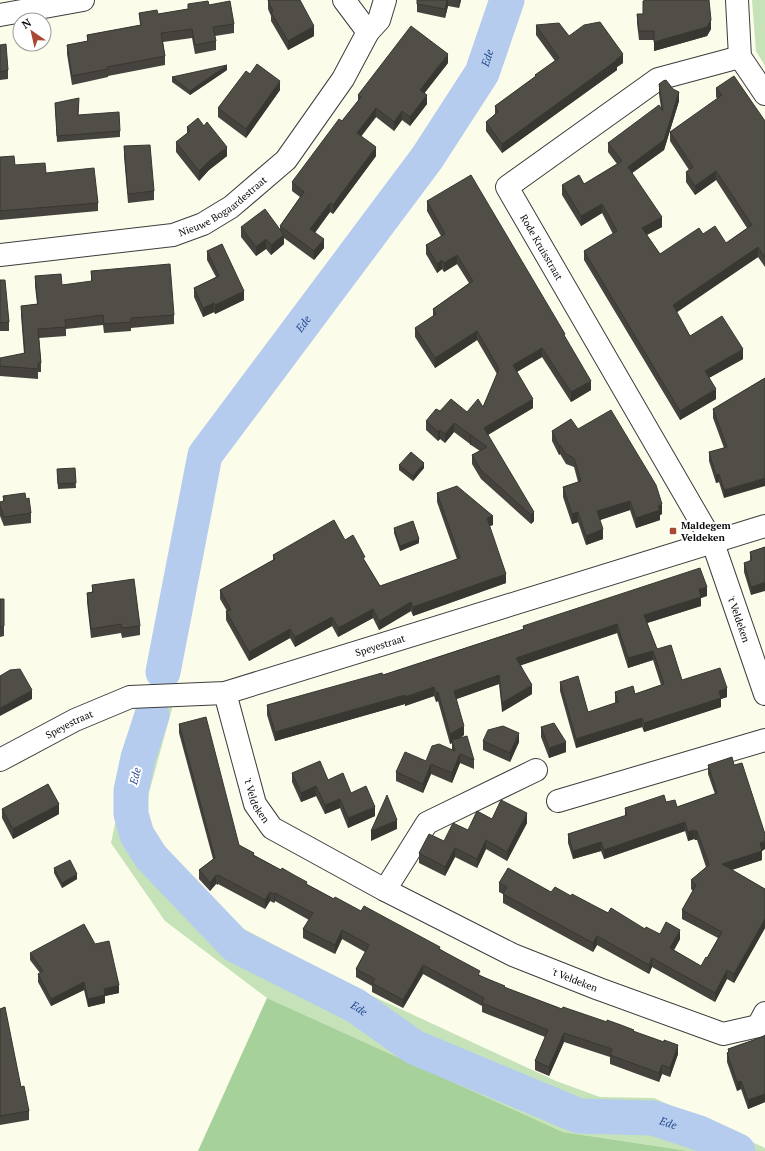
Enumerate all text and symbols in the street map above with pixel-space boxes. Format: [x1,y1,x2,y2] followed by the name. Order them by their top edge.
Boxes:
[12,12,52,52] north arrow
[19,15,34,32] text: N
[477,48,497,69] water label: Ede
[177,173,269,239] street label: Nieuwe Bogaardestraat
[518,212,566,283] street label: Rode Kruisstraat
[292,313,314,336] water label: Ede
[681,519,732,544] place label: Maldegem Veldeken
[668,526,678,536] marker: Maldegem Veldeken
[725,594,753,644] street label: 't Veldeken
[354,631,407,659] street label: Speyestraat
[43,707,95,741] street label: Speyestraat
[126,766,144,787] water label: Ede
[242,776,273,825] street label: 't Veldeken
[549,964,600,994] street label: 't Veldeken
[348,997,370,1019] water label: Ede
[657,1113,679,1132] water label: Ede

